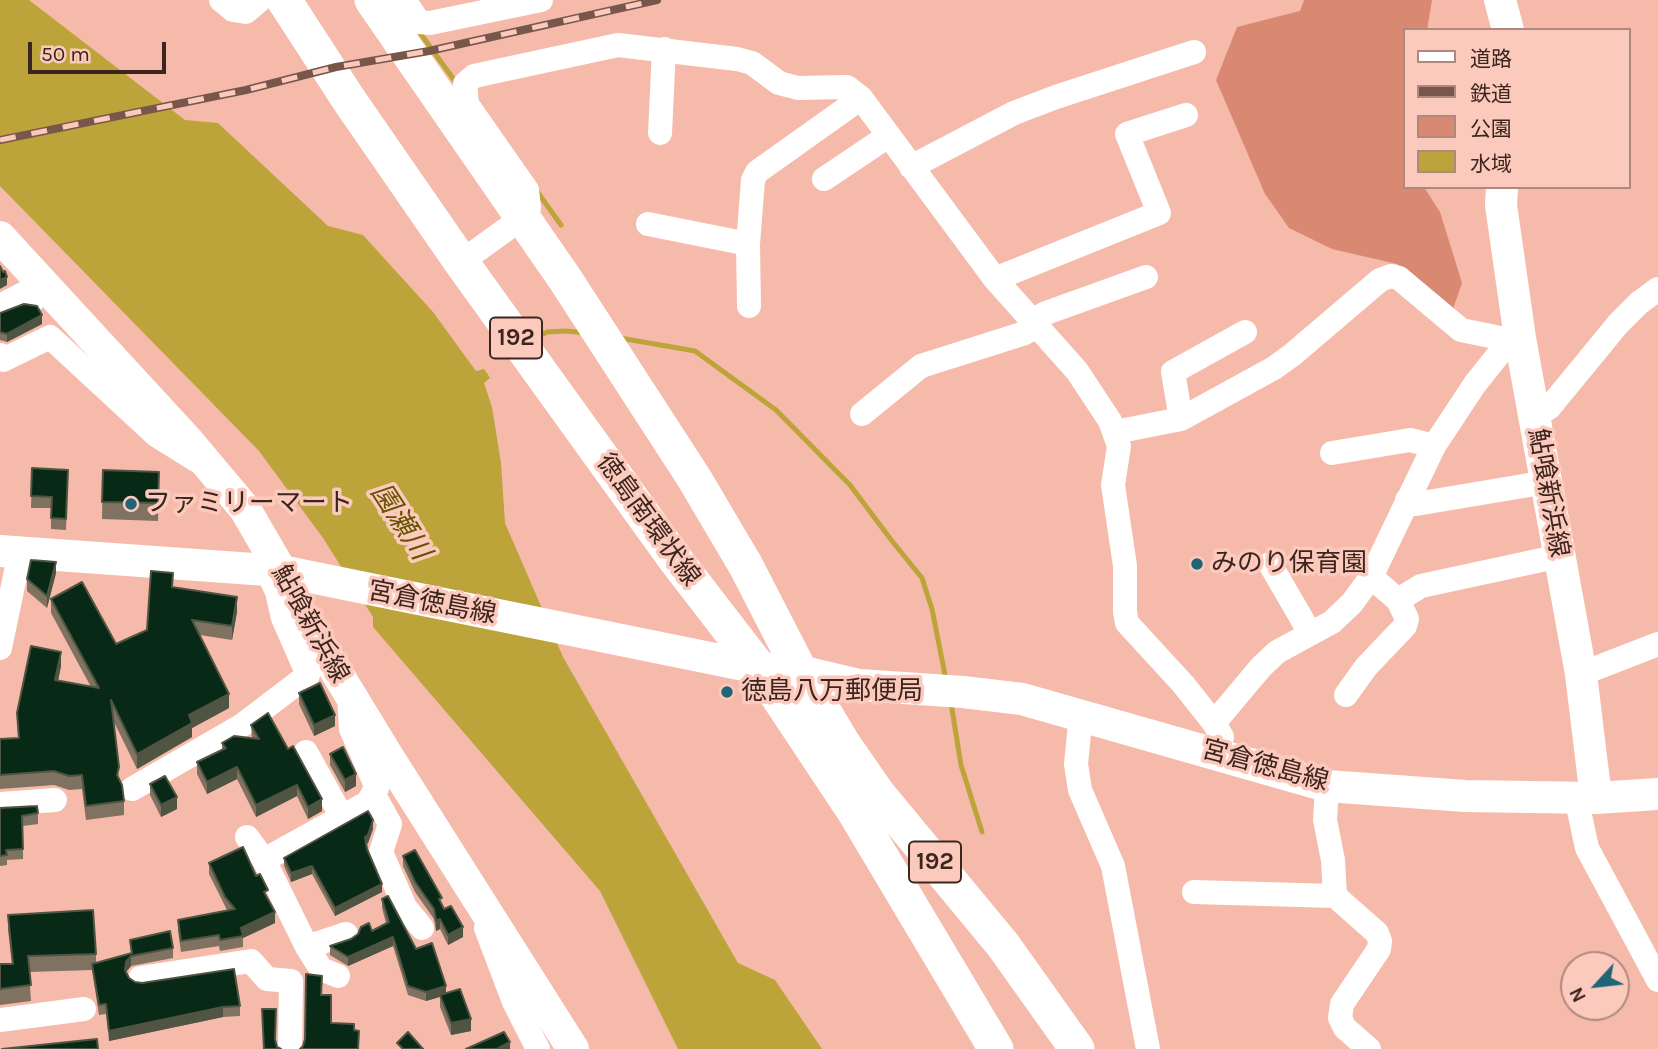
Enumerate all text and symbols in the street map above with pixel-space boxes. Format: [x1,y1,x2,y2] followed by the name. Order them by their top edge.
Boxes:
[32,28,170,72] scale bar
[1402,28,1630,189] legend
[41,42,90,66] text: 50 m
[1470,47,1512,71] text: 道路
[1470,82,1512,106] text: 鉄道
[1470,117,1512,141] text: 公園
[1470,152,1512,176] text: 水域
[490,318,542,358] road number: 192
[1521,426,1575,560] street label: 鮎喰新浜線
[590,448,706,592] street label: 徳島南環状線
[363,478,437,566] water label: 園瀬川
[145,488,353,520] place label: ファミリーマート
[123,496,139,512] marker: ファミリーマート
[1211,548,1367,580] place label: みのり保育園
[1189,556,1205,572] marker: みのり保育園
[265,560,355,688] street label: 鮎喰新浜線
[365,575,499,631] street label: 宮倉徳島線
[741,676,923,708] place label: 徳島八万郵便局
[719,684,735,700] marker: 徳島八万郵便局
[1198,734,1332,798] street label: 宮倉徳島線
[909,842,961,882] road number: 192
[1560,951,1630,1021] north arrow
[1565,984,1591,1006] text: N

